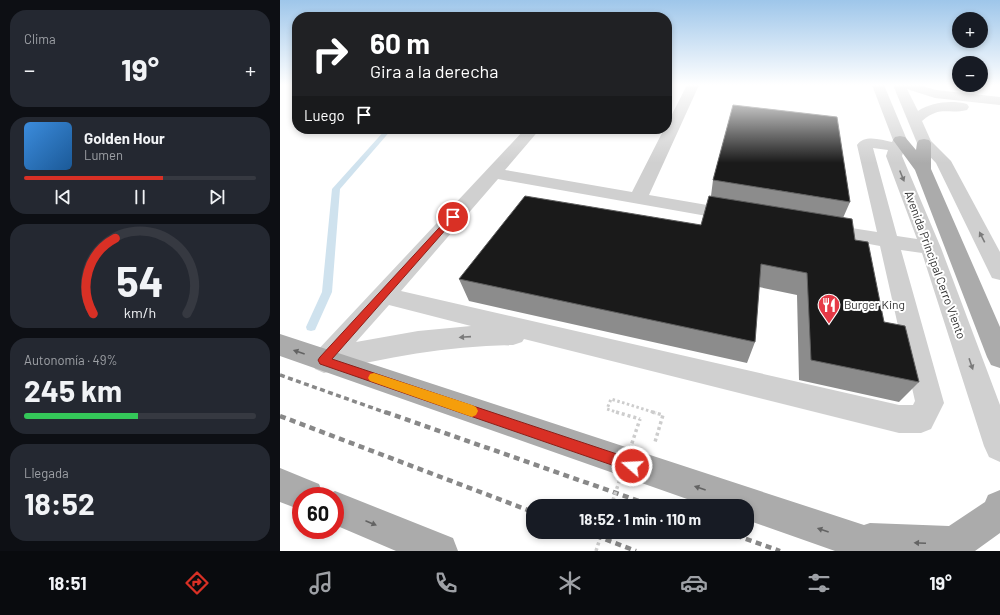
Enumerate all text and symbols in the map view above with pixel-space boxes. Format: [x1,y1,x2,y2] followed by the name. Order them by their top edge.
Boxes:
[952,12,988,92] map controls
[952,12,988,48] button: +
[370,26,430,60] text: 60 m
[304,28,356,80] icon: right
[24,31,56,47] text: Clima
[121,51,159,87] text: 19°
[24,56,35,82] text: −
[245,56,256,82] text: +
[952,56,988,92] button: −
[370,60,498,82] text: Gira a la derecha
[353,104,375,126] icon: arrive
[304,106,345,124] text: Luego
[84,129,165,147] text: Golden Hour
[84,147,123,163] text: Lumen
[899,171,905,182] one-way arrow
[52,186,74,208] icon: previous
[129,186,151,208] icon: pause
[206,186,228,208] icon: next
[903,189,969,341] street label: Avenida Principal Cerro Viento
[436,200,470,234] pin
[442,206,464,228] icon: arrive
[979,232,985,243] one-way arrow
[116,254,164,304] text: 54
[816,292,842,325] restaurant icon: Burger King
[844,297,905,311] place label: Burger King
[124,303,156,320] text: km/h
[459,333,471,340] one-way arrow
[292,348,304,354] one-way arrow
[24,352,118,368] text: Autonomía · 49%
[969,358,975,370] one-way arrow
[24,372,122,408] text: 245 km
[611,445,653,487] position arrow
[24,465,69,481] text: Llegada
[24,485,95,521] text: 18:52
[694,485,706,491] one-way arrow
[292,487,344,539] speed limit sign: 60
[579,510,701,528] text: 18:52 · 1 min · 110 m
[365,519,377,526] one-way arrow
[817,527,829,533] one-way arrow
[913,540,926,546] one-way arrow
[183,569,211,597] icon: directions
[307,569,335,597] icon: music
[432,569,460,597] icon: phone
[556,569,584,597] icon: climate
[680,569,708,597] icon: car
[805,569,833,597] icon: filters
[48,572,87,594] text: 18:51
[929,572,952,594] text: 19°

